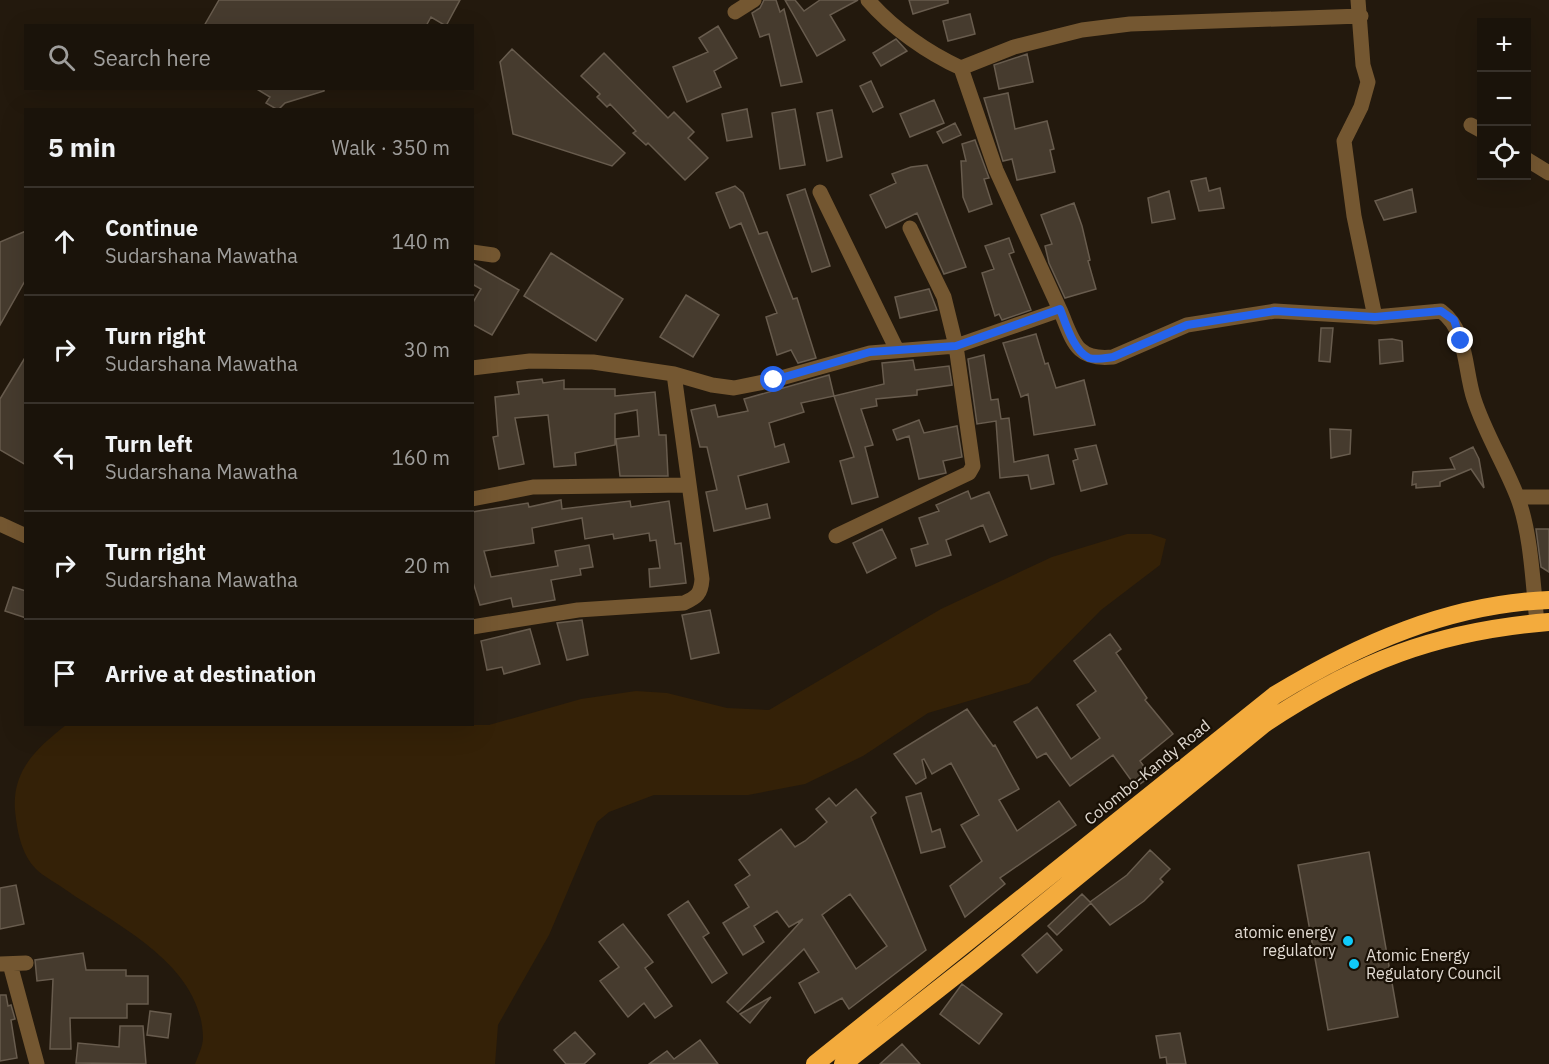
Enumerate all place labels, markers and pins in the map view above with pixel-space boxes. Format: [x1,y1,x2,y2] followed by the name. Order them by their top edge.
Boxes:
[1234,922,1336,960] place label: atomic energy regulatory
[1341,934,1355,948] marker: atomic energy regulatory
[1366,945,1501,983] place label: Atomic Energy Regulatory Council
[1347,957,1361,971] marker: Atomic Energy Regulatory Council

